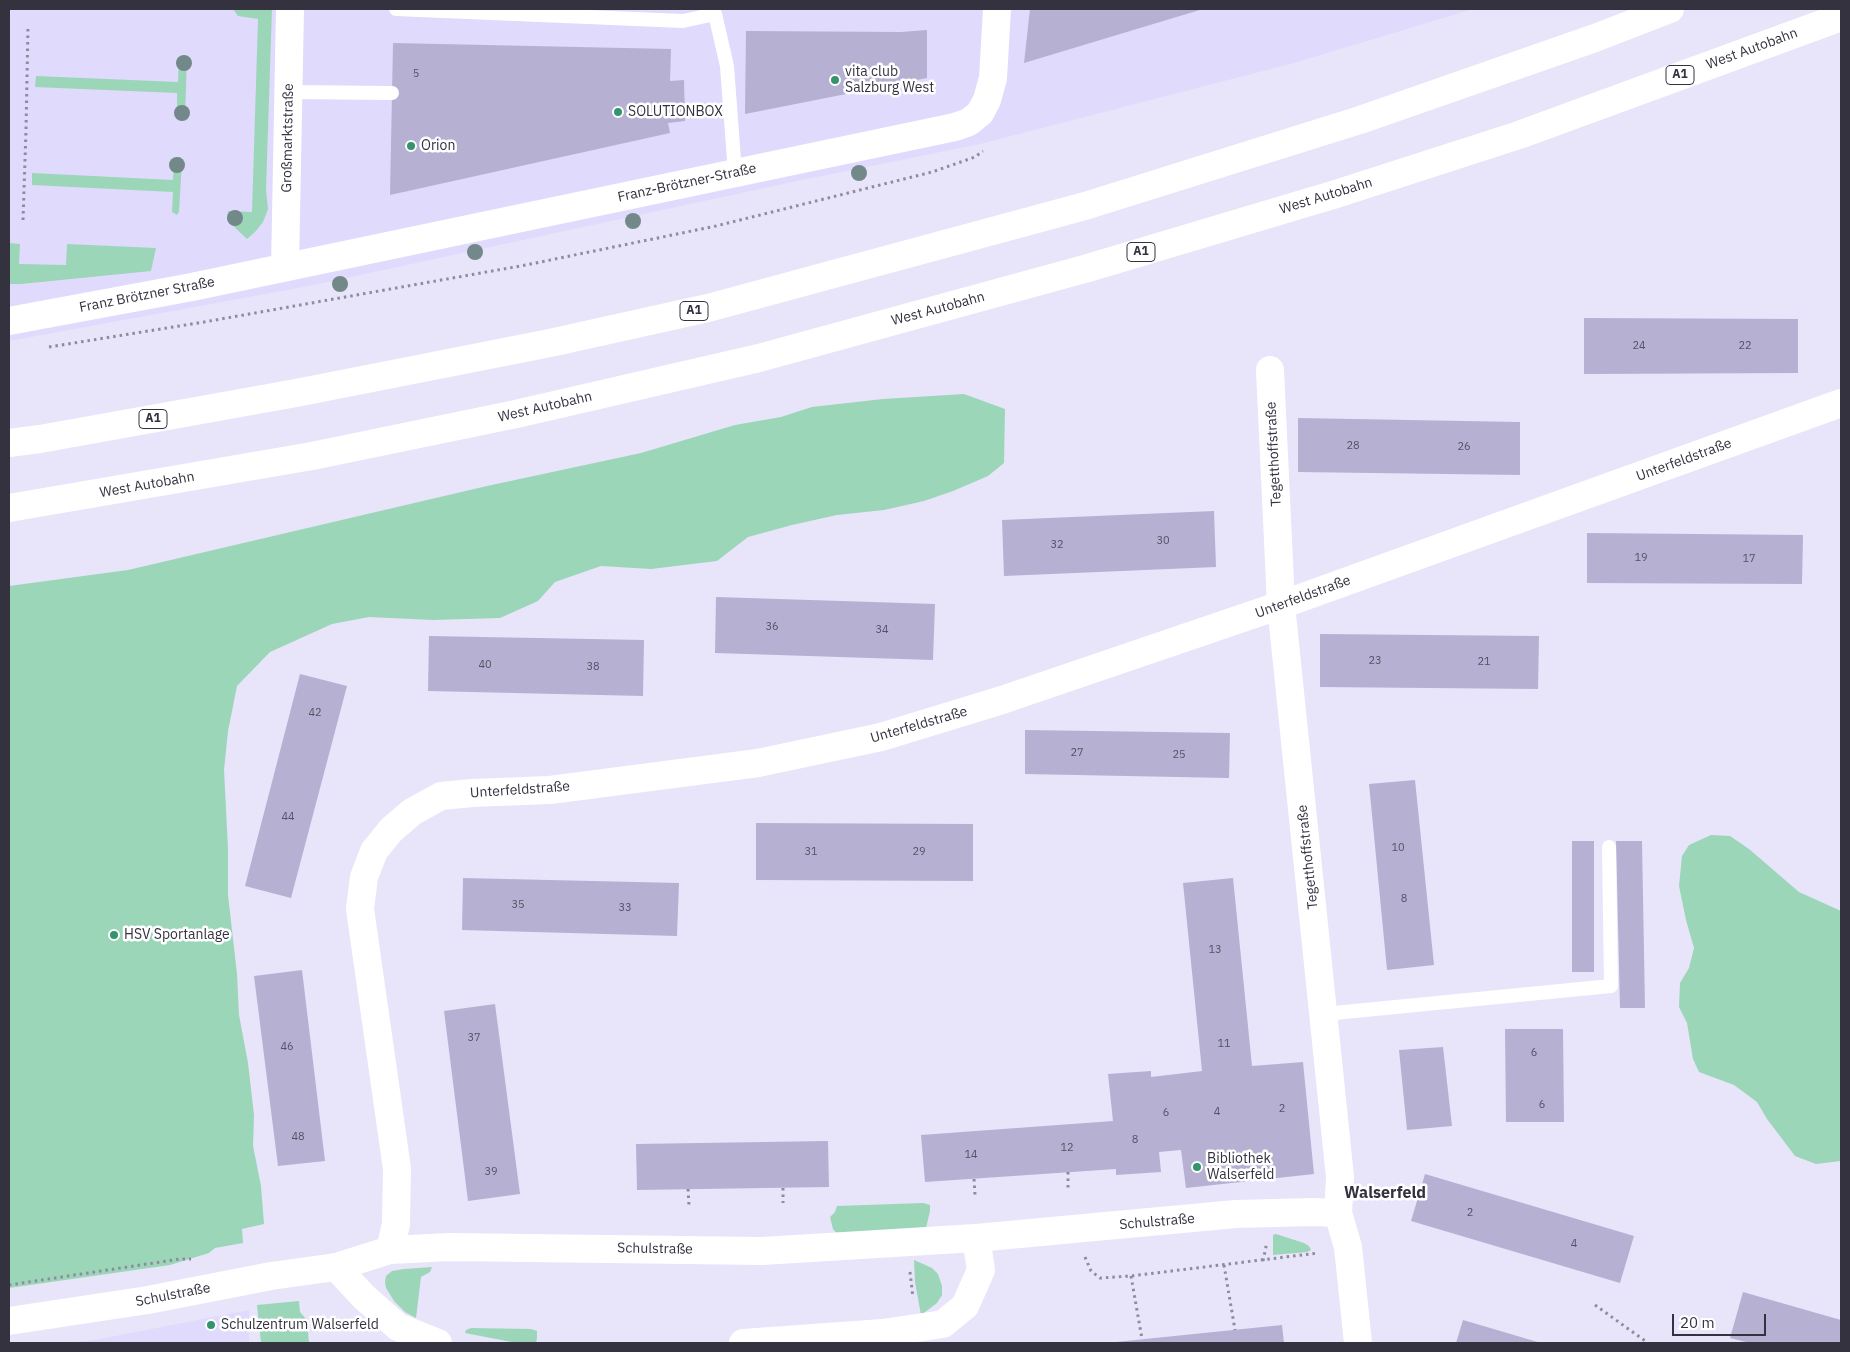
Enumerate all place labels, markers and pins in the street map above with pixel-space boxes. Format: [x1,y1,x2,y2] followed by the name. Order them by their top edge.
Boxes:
[845,64,934,96] place label: vita club Salzburg West
[829,74,841,86] marker: vita club Salzburg West
[628,104,723,120] place label: SOLUTIONBOX
[612,106,624,118] marker: SOLUTIONBOX
[421,138,455,154] place label: Orion
[405,140,417,152] marker: Orion
[124,927,230,943] place label: HSV Sportanlage
[108,929,120,941] marker: HSV Sportanlage
[1207,1151,1274,1184] place label: Bibliothek Walserfeld
[1191,1161,1203,1173] marker: Bibliothek Walserfeld
[221,1317,379,1333] place label: Schulzentrum Walserfeld
[205,1319,217,1331] marker: Schulzentrum Walserfeld

